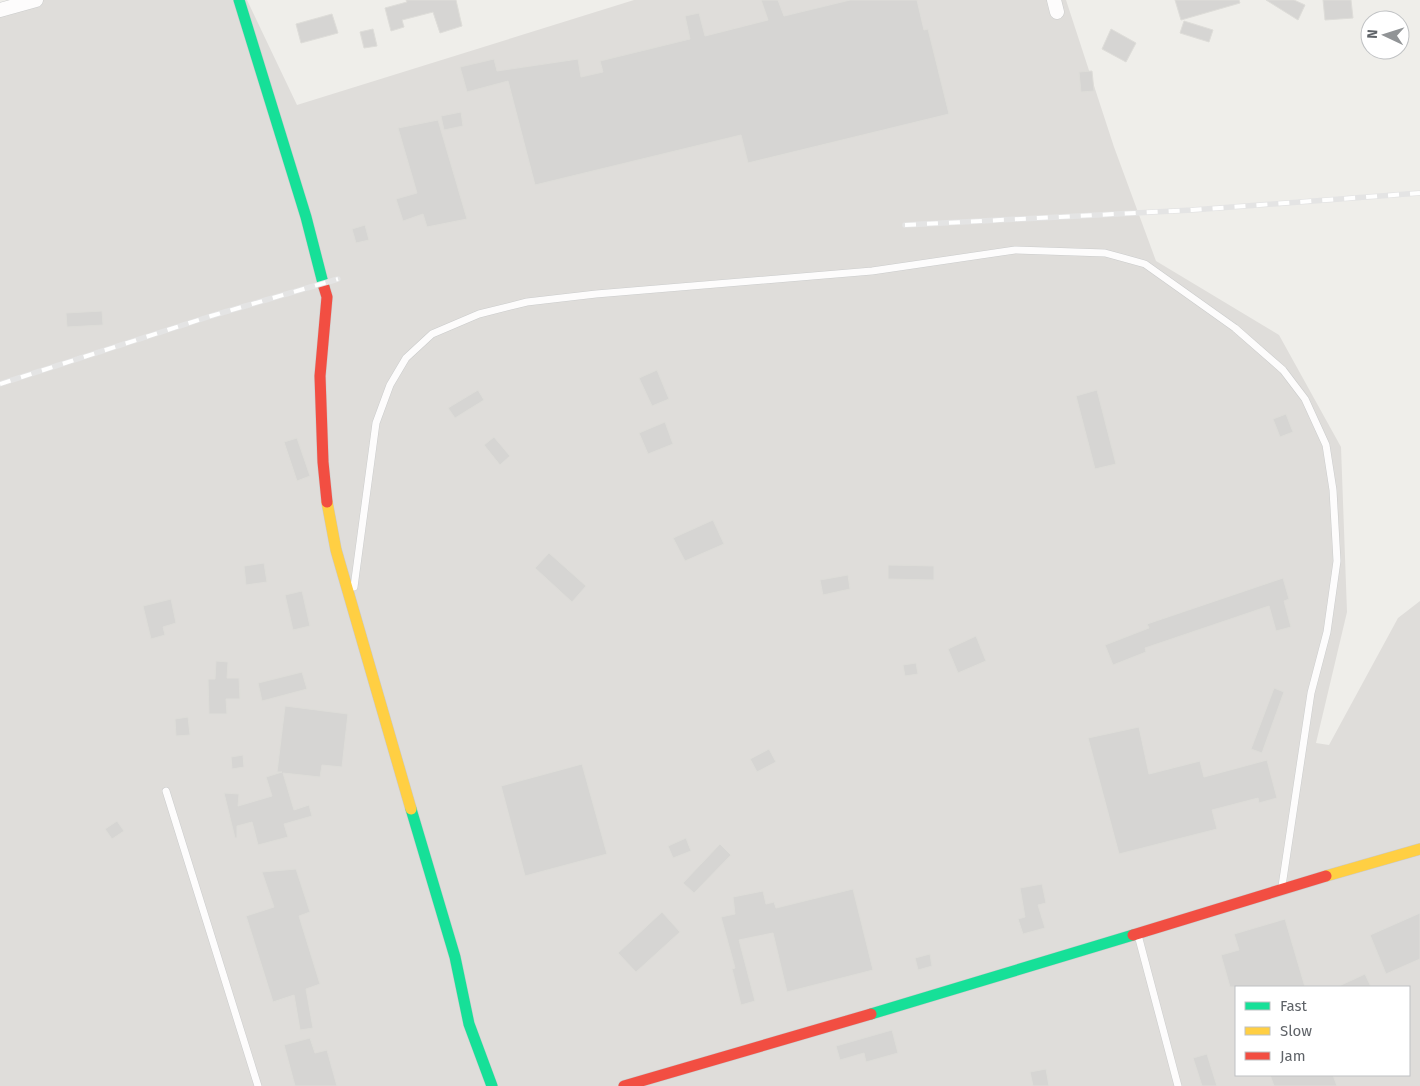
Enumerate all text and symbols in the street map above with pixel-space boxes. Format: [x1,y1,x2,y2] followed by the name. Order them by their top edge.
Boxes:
[1360,10,1410,60] north arrow
[1364,29,1381,39] text: N
[1235,986,1410,1076] legend
[1280,997,1307,1015] text: Fast
[1280,1022,1312,1040] text: Slow
[1280,1047,1306,1065] text: Jam

